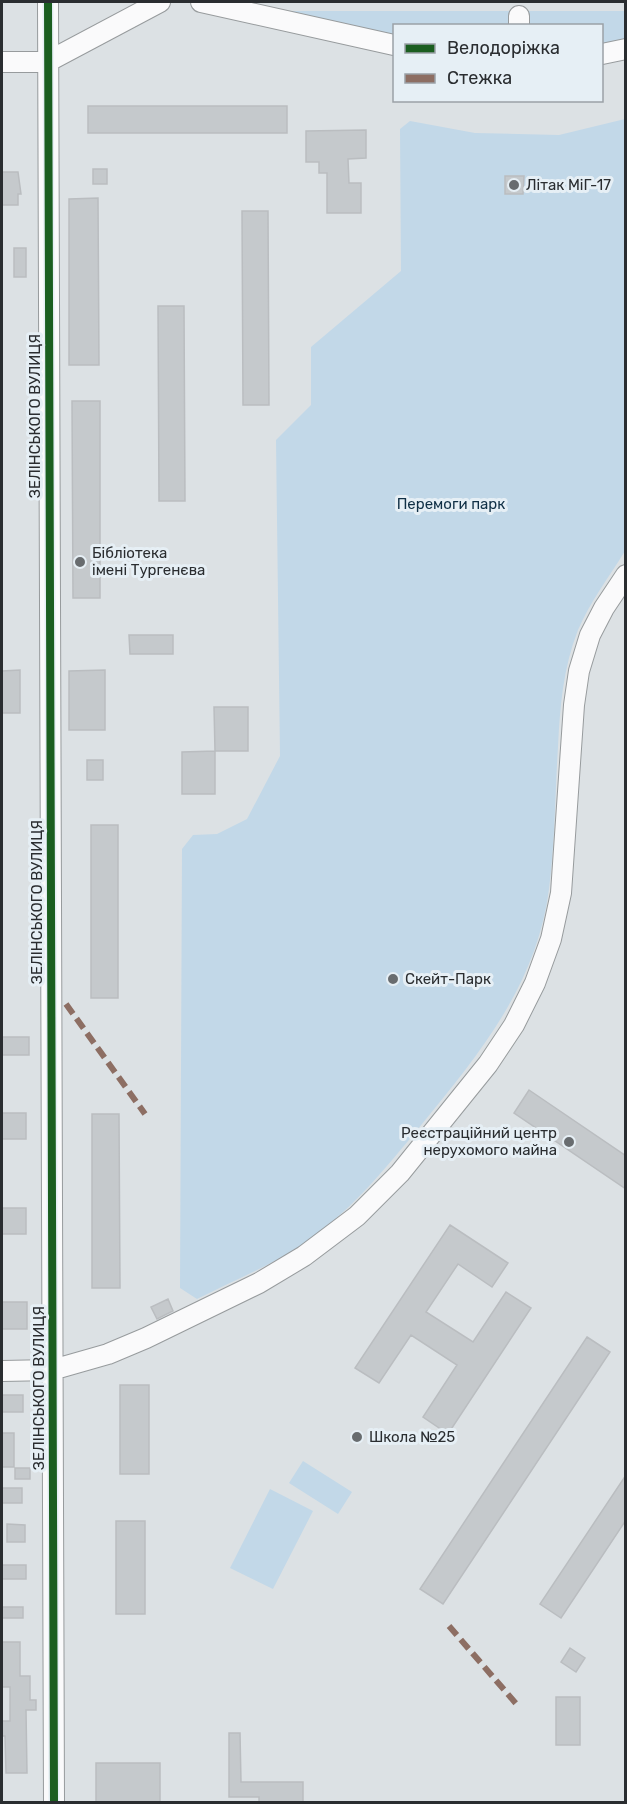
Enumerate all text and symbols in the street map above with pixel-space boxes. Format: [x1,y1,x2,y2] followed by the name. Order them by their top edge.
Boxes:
[393,24,603,102] legend
[447,37,560,59] text: Велодоріжка
[447,67,512,89] text: Стежка
[526,176,611,194] place label: Літак МіГ-17
[507,178,521,192] marker: Літак МіГ-17
[26,334,44,498] street label: ЗЕЛІНСЬКОГО ВУЛИЦЯ
[397,495,505,513] park label: Перемоги парк
[92,544,205,579] place label: Бібліотека імені Тургенєва
[73,555,87,569] marker: Бібліотека імені Тургенєва
[28,820,46,984] street label: ЗЕЛІНСЬКОГО ВУЛИЦЯ
[405,970,491,988] place label: Скейт-Парк
[386,972,400,986] marker: Скейт-Парк
[401,1124,557,1159] place label: Реєстраційний центр нерухомого майна
[562,1135,576,1149] marker: Реєстраційний центр нерухомого майна
[30,1306,48,1470] street label: ЗЕЛІНСЬКОГО ВУЛИЦЯ
[369,1428,455,1446] place label: Школа №25
[350,1430,364,1444] marker: Школа №25

